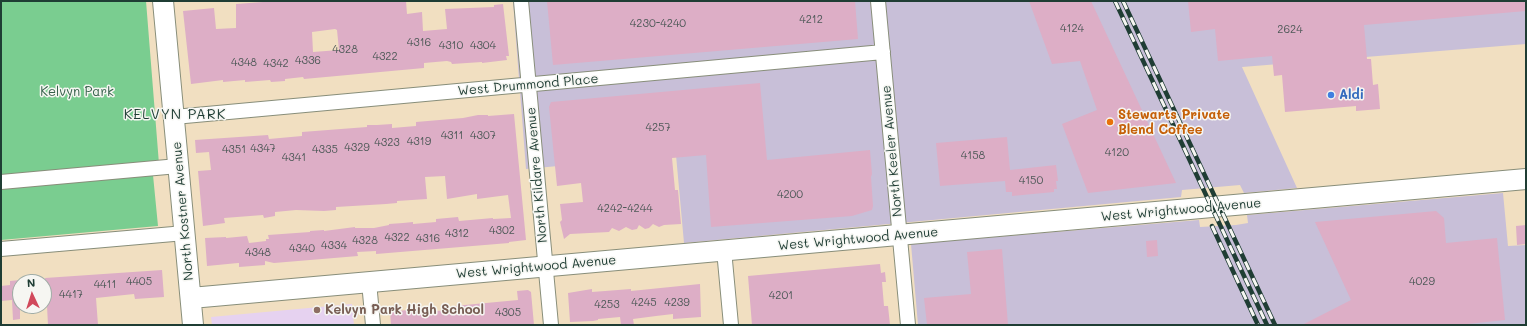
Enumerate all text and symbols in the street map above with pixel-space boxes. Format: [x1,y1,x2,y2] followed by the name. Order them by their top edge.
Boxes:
[799,13,823,27] house number: 4212
[630,17,686,31] house number: 4230-4240
[1060,22,1084,36] house number: 4124
[1277,23,1303,37] house number: 2624
[407,36,431,50] house number: 4316
[439,39,463,53] house number: 4310
[470,39,496,53] house number: 4304
[332,43,358,57] house number: 4328
[372,50,398,64] house number: 4322
[295,54,321,68] house number: 4336
[231,56,257,70] house number: 4348
[263,57,289,71] house number: 4342
[457,71,599,99] street label: West Drummond Place
[40,84,114,100] park label: Kelvyn Park
[878,85,906,217] street label: North Keeler Avenue
[1339,87,1364,103] place label: Aldi
[1326,90,1336,100] marker: Aldi
[523,106,551,244] street label: North Kildare Avenue
[124,107,226,123] district label: KELVYN PARK
[1118,107,1230,138] place label: Stewarts Private Blend Coffee
[1105,117,1115,127] marker: Stewarts Private Blend Coffee
[645,121,671,135] house number: 4257
[441,129,463,143] house number: 4311
[470,129,496,143] house number: 4307
[407,135,431,149] house number: 4319
[374,136,400,150] house number: 4323
[169,141,197,281] street label: North Kostner Avenue
[344,141,370,155] house number: 4329
[250,142,276,156] house number: 4347
[222,143,246,157] house number: 4351
[312,143,338,157] house number: 4335
[1105,146,1129,160] house number: 4120
[961,149,985,163] house number: 4158
[282,151,306,165] house number: 4341
[1019,174,1043,188] house number: 4150
[777,188,803,202] house number: 4200
[1100,195,1262,225] street label: West Wrightwood Avenue
[597,202,653,216] house number: 4242-4244
[489,224,515,238] house number: 4302
[777,224,939,254] street label: West Wrightwood Avenue
[445,227,469,241] house number: 4312
[384,231,410,245] house number: 4322
[416,232,440,246] house number: 4316
[352,234,378,248] house number: 4328
[321,239,347,253] house number: 4334
[289,242,315,256] house number: 4340
[245,246,271,260] house number: 4348
[455,252,617,282] street label: West Wrightwood Avenue
[12,274,52,314] north arrow
[26,275,36,290] text: N
[126,275,152,289] house number: 4405
[1409,275,1435,289] house number: 4029
[94,278,116,292] house number: 4411
[59,288,83,302] house number: 4417
[769,289,793,303] house number: 4201
[631,296,657,310] house number: 4245
[664,296,690,310] house number: 4239
[594,298,620,312] house number: 4253
[325,302,484,318] place label: Kelvyn Park High School
[312,305,322,315] marker: Kelvyn Park High School
[495,306,521,320] house number: 4305

